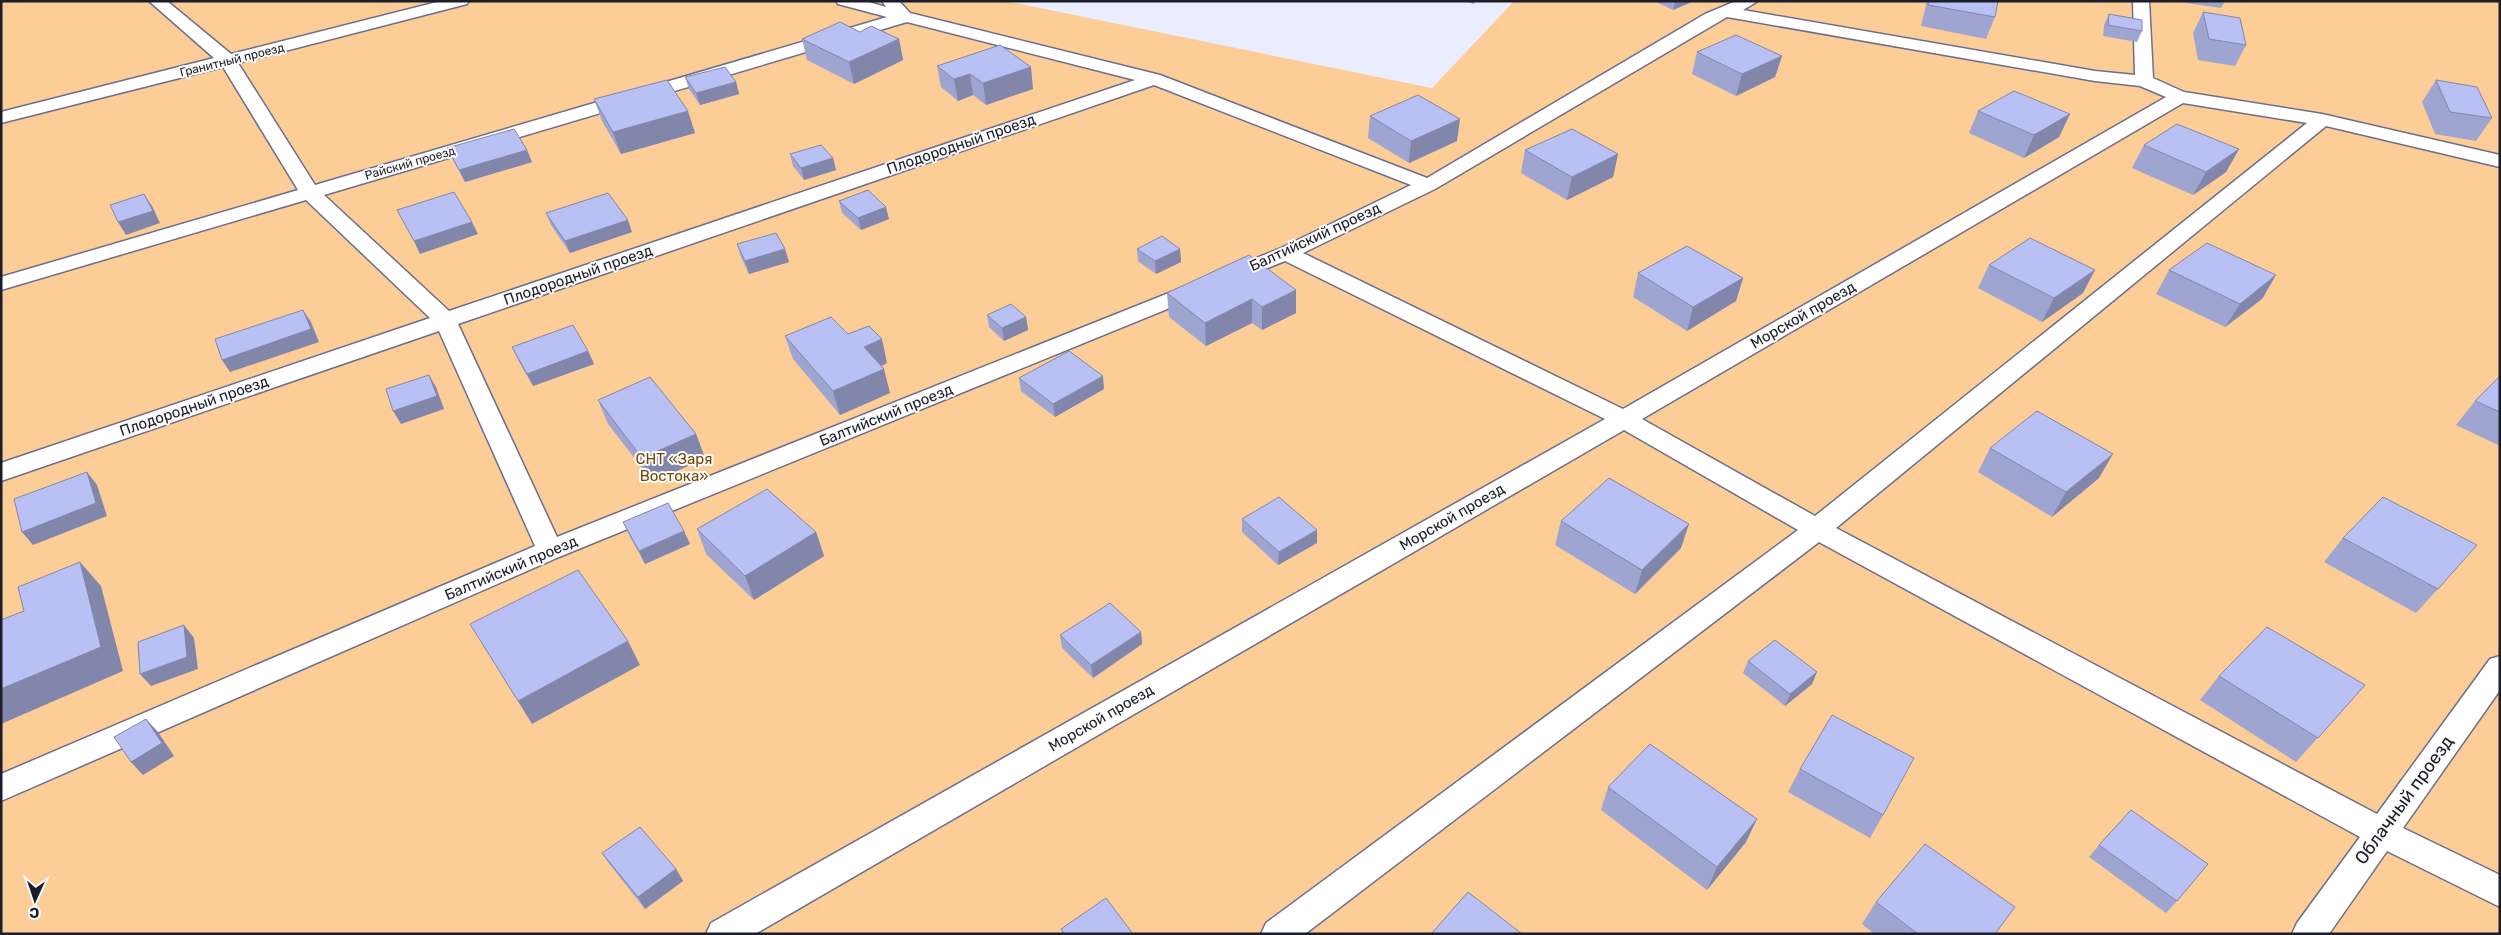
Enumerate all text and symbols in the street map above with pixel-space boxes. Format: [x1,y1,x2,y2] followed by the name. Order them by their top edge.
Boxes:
[178,40,286,80] street label: Гранитный проезд
[884,110,1038,178] street label: Плодородный проезд
[363,143,457,183] street label: Райский проезд
[1247,199,1383,275] street label: Балтийский проезд
[501,241,655,309] street label: Плодородный проезд
[1747,278,1859,352] street label: Морской проезд
[117,372,271,440] street label: Плодородный проезд
[817,380,955,450] street label: Балтийский проезд
[636,450,712,485] park label: СНТ «Заря Востока»
[1396,480,1508,554] street label: Морской проезд
[442,532,580,604] street label: Балтийский проезд
[1045,681,1157,755] street label: Морской проезд
[2350,731,2458,869] street label: Облачный проезд
[10,875,60,925] north arrow
[29,904,40,921] text: С

